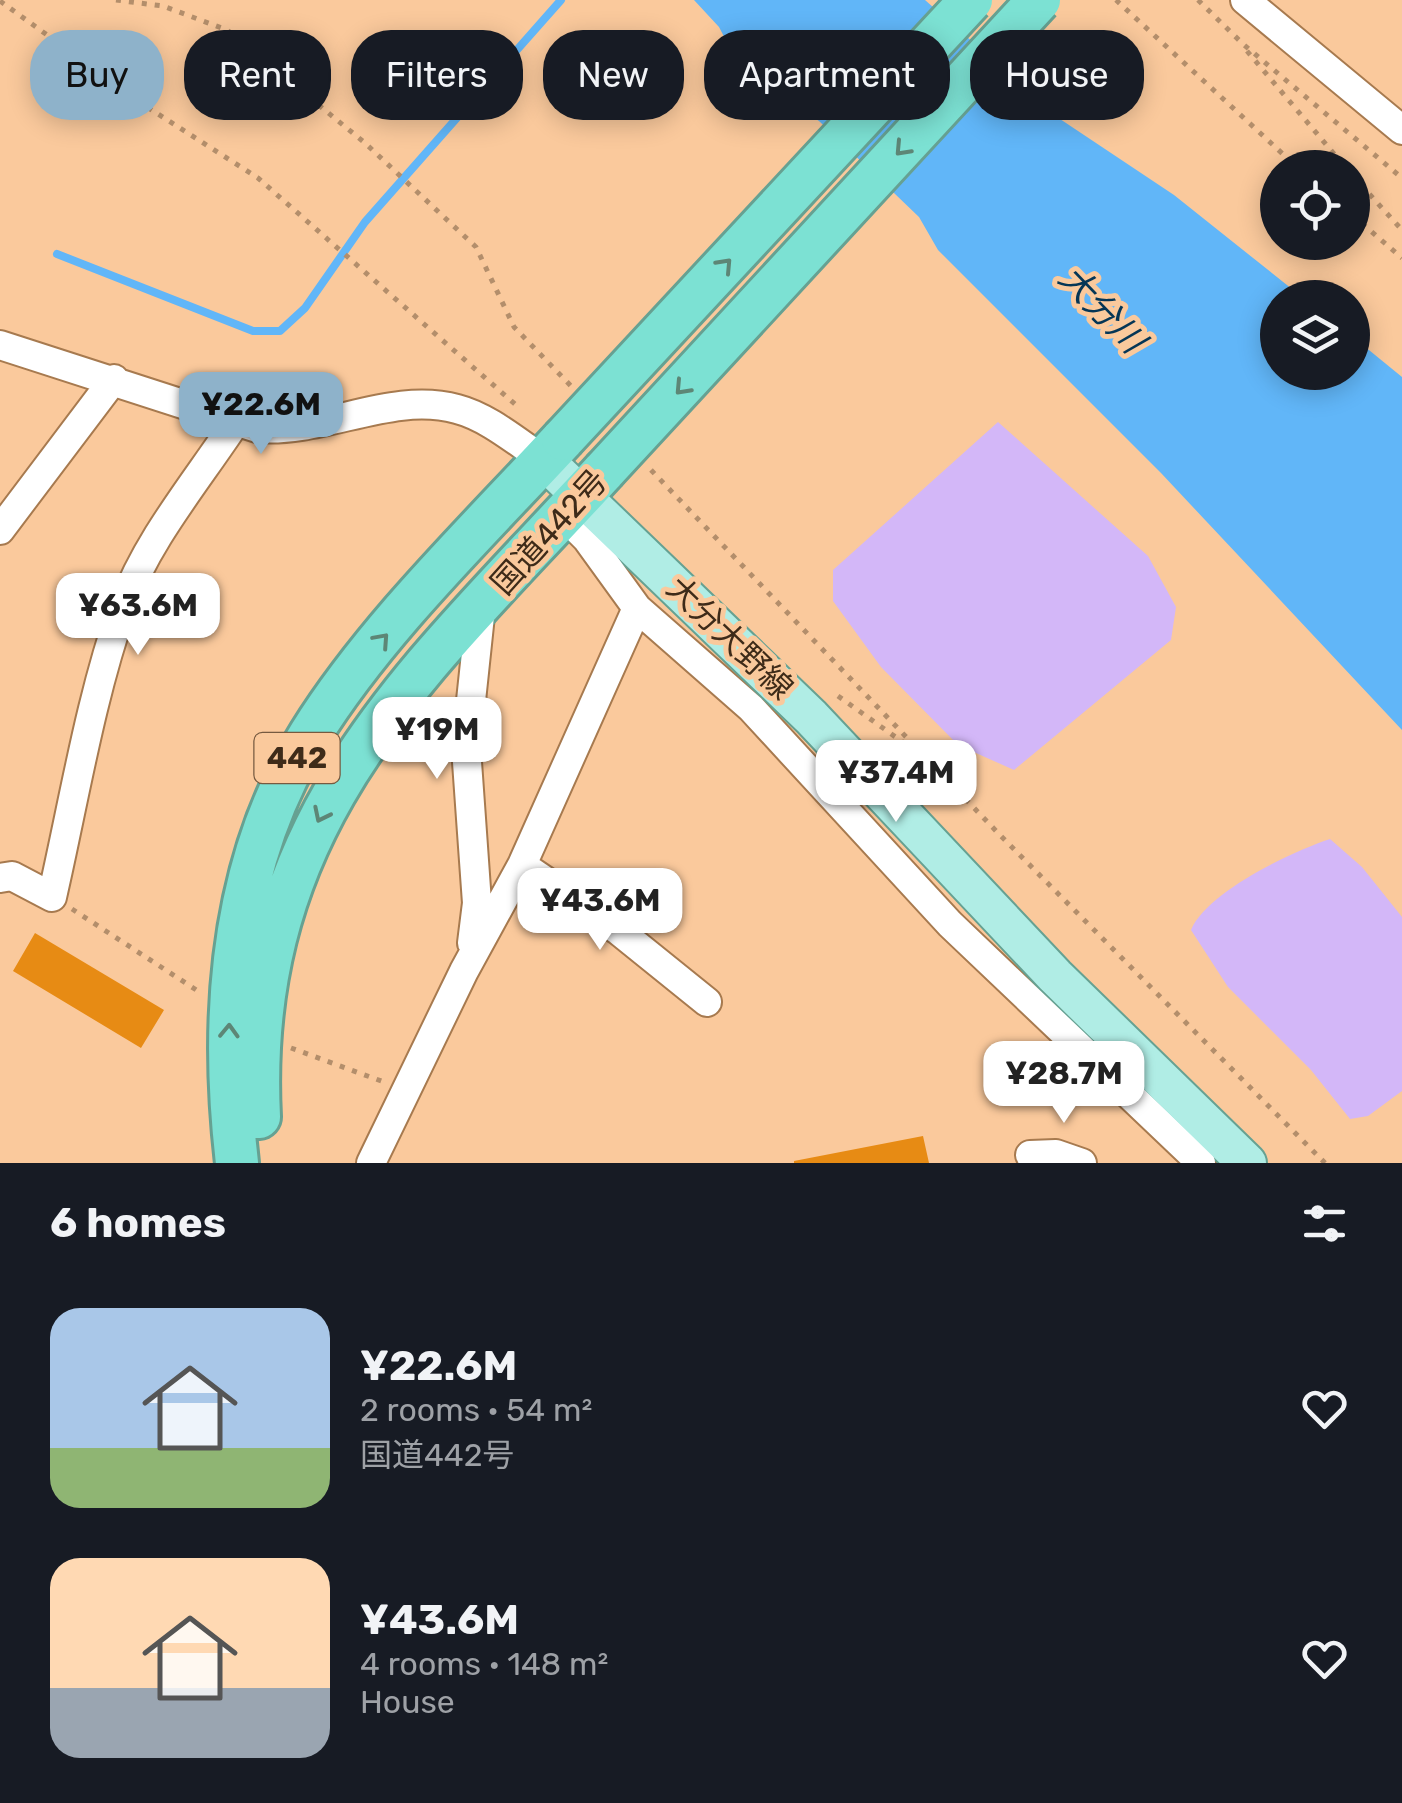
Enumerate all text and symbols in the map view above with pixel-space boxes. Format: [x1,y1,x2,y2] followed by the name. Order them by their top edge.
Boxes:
[30,30,164,120] chip: Buy
[184,30,331,120] chip: Rent
[351,30,523,120] chip: Filters
[543,30,684,120] chip: New
[704,30,950,120] chip: Apartment
[970,30,1144,120] chip: House
[896,137,914,156] one-way arrow
[1260,150,1370,390] map controls
[1260,150,1370,260] button: locate
[1050,257,1156,364] water label: 大分川
[713,258,731,277] one-way arrow
[1260,280,1370,390] button: layers
[180,372,342,457] pin: ¥22.6M
[676,376,694,394] one-way arrow
[201,385,321,423] text: ¥22.6M
[483,462,615,602] street label: 国道442号
[659,569,801,707] street label: 大分大野線
[57,573,219,658] pin: ¥63.6M
[78,586,198,624] text: ¥63.6M
[371,633,389,652] one-way arrow
[378,697,496,782] pin: ¥19M
[395,710,479,748] text: ¥19M
[254,733,340,783] road number: 442
[815,740,977,825] pin: ¥37.4M
[838,753,954,791] text: ¥37.4M
[313,805,333,823] one-way arrow
[519,868,681,953] pin: ¥43.6M
[539,881,661,919] text: ¥43.6M
[218,1022,239,1038] one-way arrow
[983,1041,1145,1126] pin: ¥28.7M
[1005,1054,1123,1092] text: ¥28.7M
[1297,1196,1352,1251] icon: filters
[50,1198,226,1248] text: 6 homes
[360,1341,517,1391] text: ¥22.6M
[130,1348,250,1468] icon: home
[1297,1381,1352,1436] icon: heart
[360,1391,592,1429] text: 2 rooms · 54 m²
[360,1436,515,1474] text: 国道442号
[360,1595,519,1645] text: ¥43.6M
[130,1598,250,1718] icon: home
[1297,1631,1352,1686] icon: heart
[360,1645,608,1683] text: 4 rooms · 148 m²
[360,1683,455,1721] text: House

